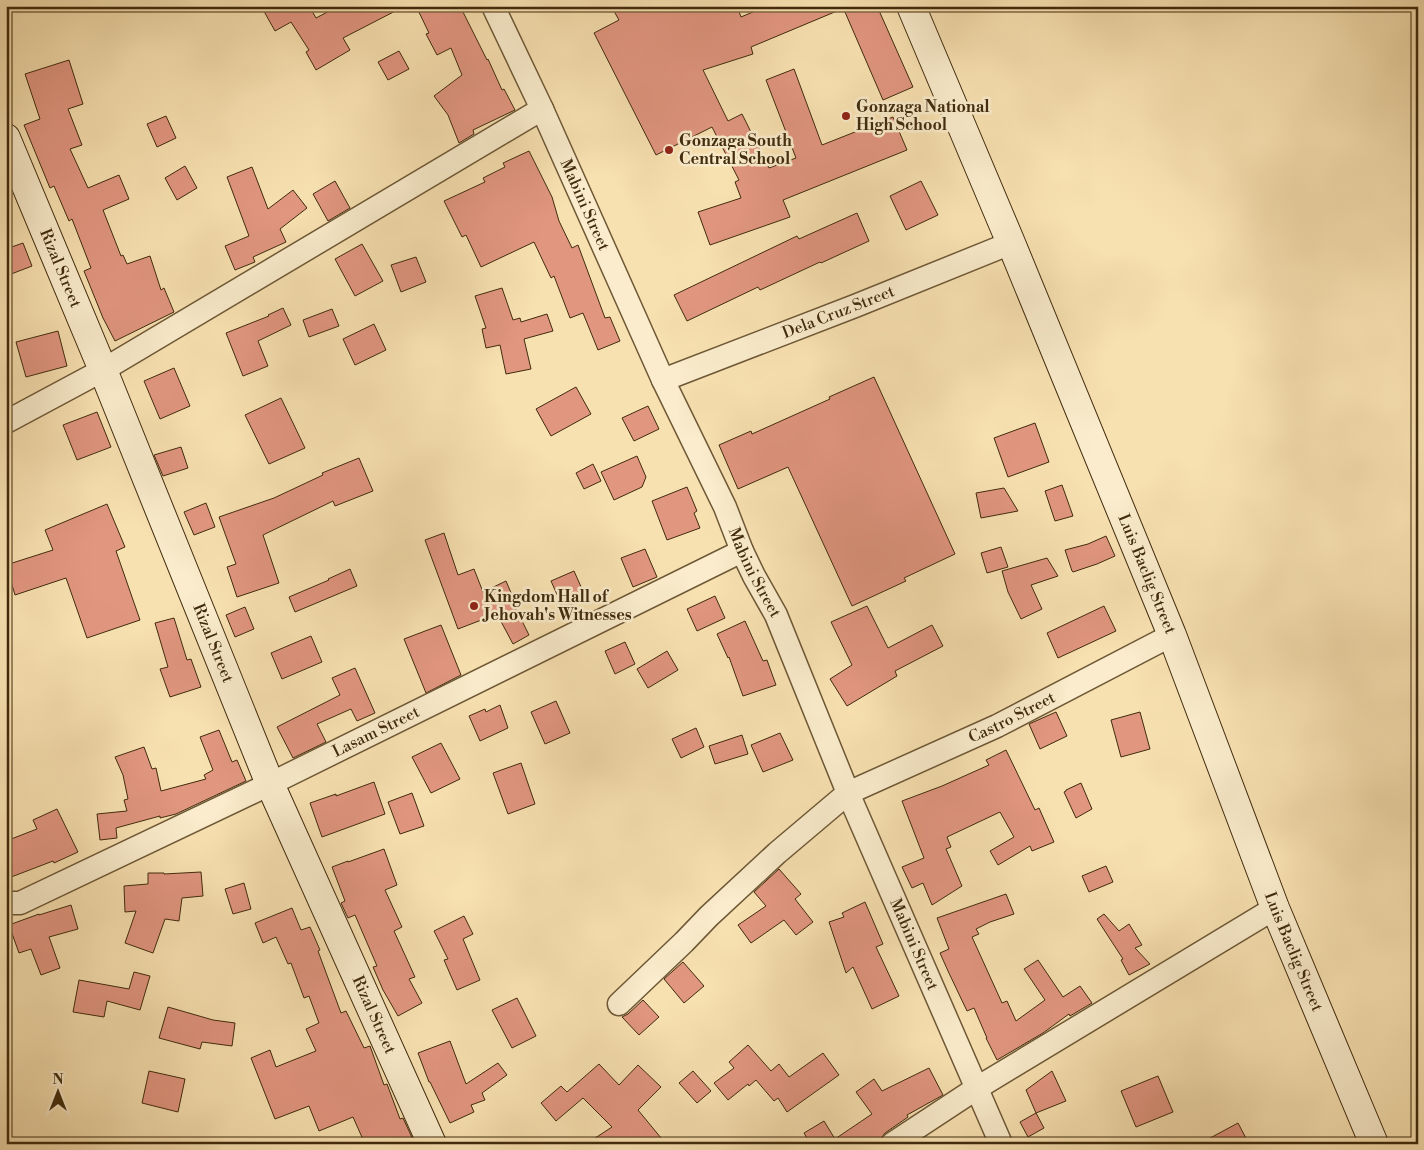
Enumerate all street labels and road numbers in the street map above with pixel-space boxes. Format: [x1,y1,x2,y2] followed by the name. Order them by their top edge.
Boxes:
[556,156,614,254] street label: Mabini Street
[35,226,86,311] street label: Rizal Street
[779,281,898,343] street label: Dela Cruz Street
[1113,511,1181,637] street label: Luis Baclig Street
[724,525,786,621] street label: Mabini Street
[188,601,238,686] street label: Rizal Street
[965,687,1059,747] street label: Castro Street
[329,702,423,762] street label: Lasam Street
[1260,889,1327,1015] street label: Luis Baclig Street
[885,895,943,994] street label: Mabini Street
[348,973,400,1057] street label: Rizal Street

